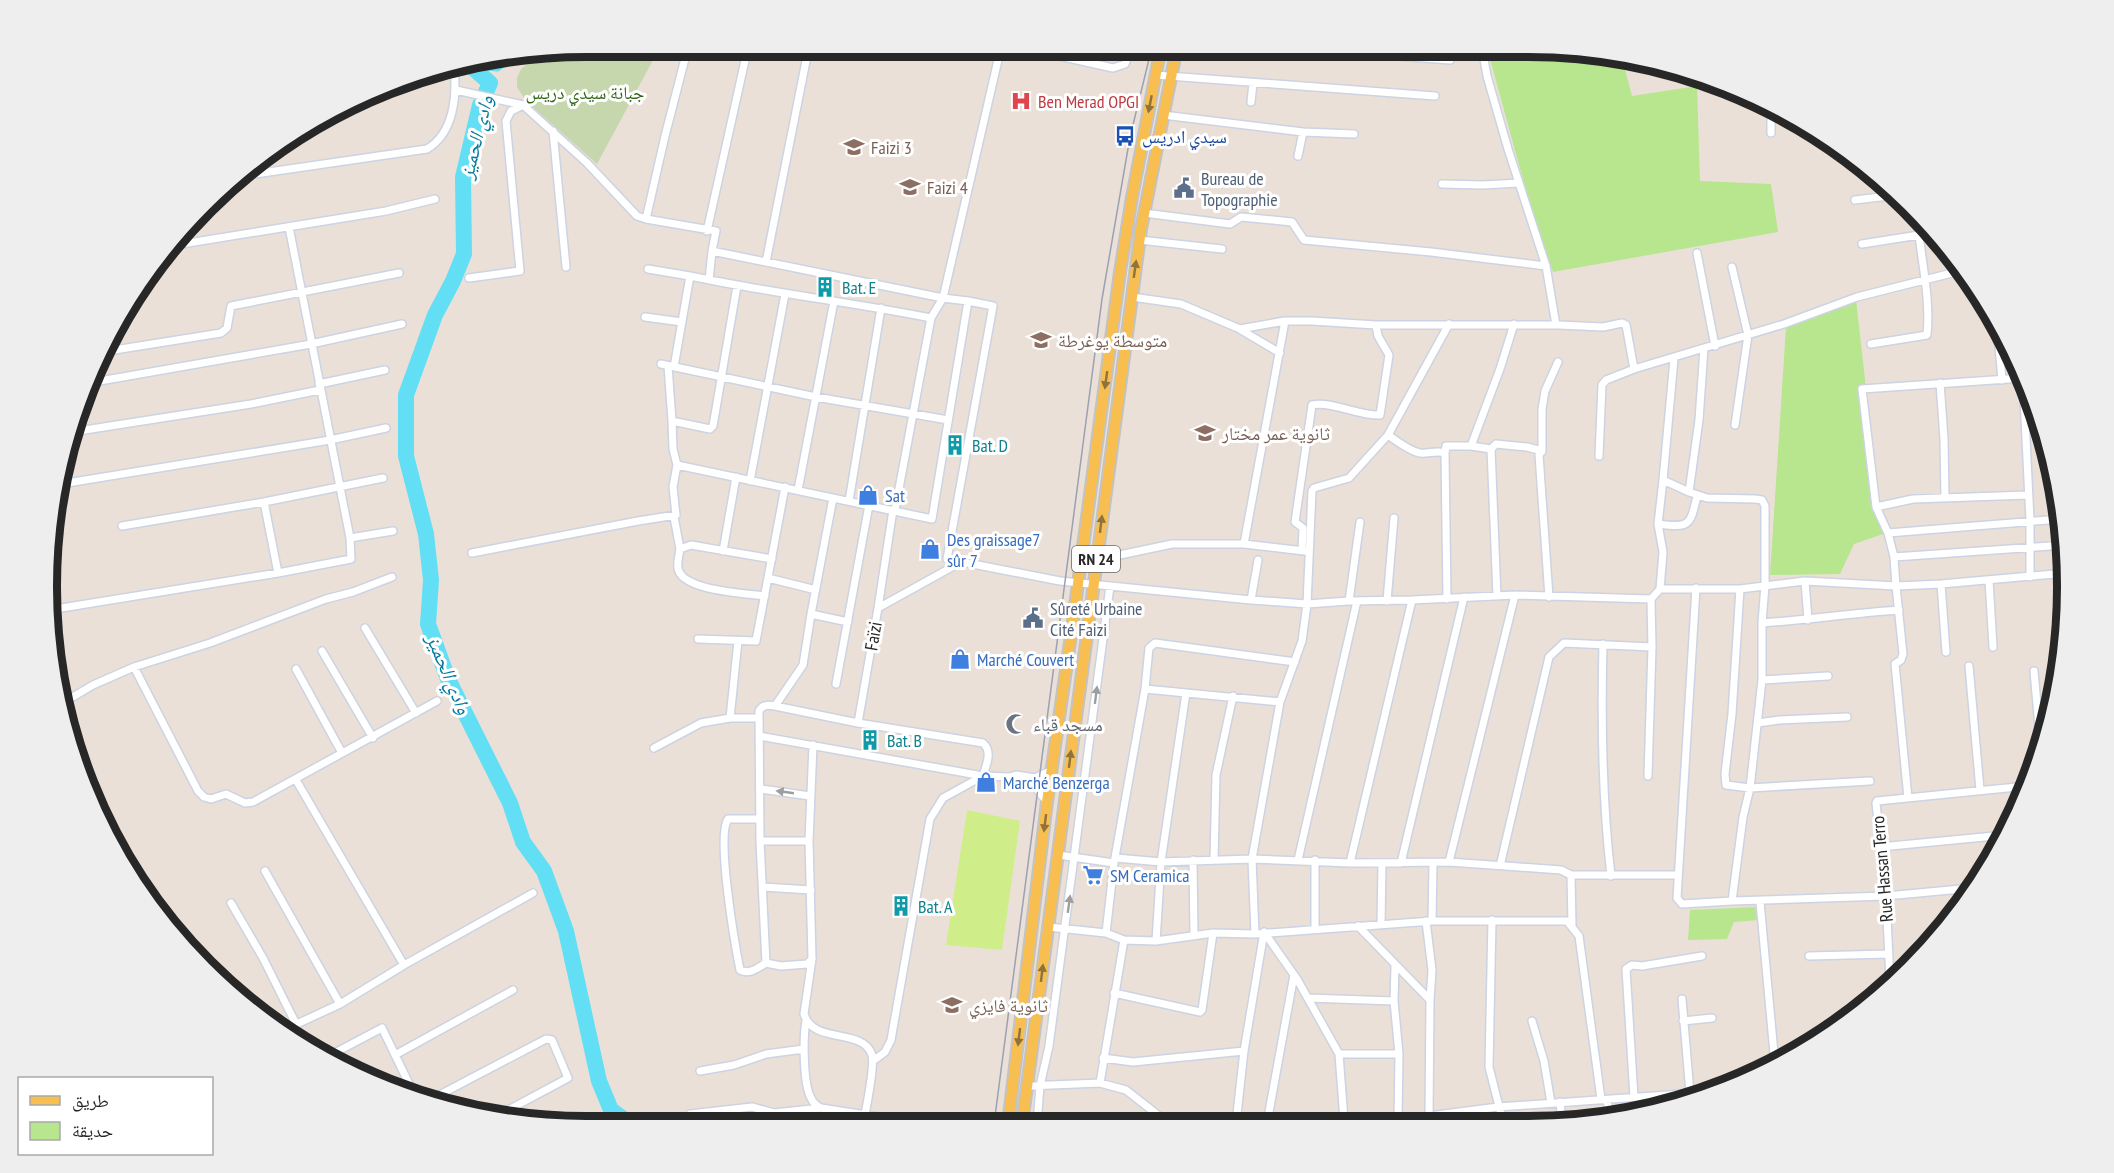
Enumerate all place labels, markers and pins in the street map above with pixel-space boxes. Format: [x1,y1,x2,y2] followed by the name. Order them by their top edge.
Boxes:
[1009,89,1033,113] hospital icon: Ben Merad OPGI
[1038,90,1139,113] place label: Ben Merad OPGI
[1113,124,1137,148] bus stop icon: سيدي ادريس
[1142,125,1227,151] place label: سيدي ادريس
[842,135,866,159] school or university icon: Faizi 3
[871,136,912,159] place label: Faizi 3
[1201,167,1278,211] place label: Bureau de Topographie
[898,175,922,199] school or university icon: Faizi 4
[927,176,968,199] place label: Faizi 4
[1172,176,1196,200] public building icon: Bureau de Topographie
[813,275,837,299] building icon: Bat. E
[842,276,876,299] place label: Bat. E
[1029,328,1053,352] school or university icon: متوسطة يوغرطة
[1058,329,1167,352] place label: متوسطة يوغرطة
[1193,421,1217,445] school or university icon: ثانوية عمر مختار
[1221,422,1330,445] place label: ثانوية عمر مختار
[943,433,967,457] building icon: Bat. D
[972,434,1008,457] place label: Bat. D
[856,483,880,507] shop icon: Sat
[885,484,905,507] place label: Sat
[947,528,1040,572] place label: Des graissage7 sûr 7
[918,537,942,561] shop icon: Des graissage7 sûr 7
[1050,597,1143,641] place label: Sûreté Urbaine Cité Faizi
[1021,606,1045,630] public building icon: Sûreté Urbaine Cité Faizi
[948,647,972,671] shop icon: Marché Couvert
[977,648,1074,671] place label: Marché Couvert
[1004,712,1028,736] mosque icon: مسجد قباء
[1033,713,1103,736] place label: مسجد قباء
[858,728,882,752] building icon: Bat. B
[887,729,922,752] place label: Bat. B
[974,770,998,794] shop icon: Marché Benzerga
[1003,771,1110,794] place label: Marché Benzerga
[1081,863,1105,887] supermarket icon: SM Ceramica
[1110,864,1190,887] place label: SM Ceramica
[889,894,913,918] building icon: Bat. A
[918,895,953,918] place label: Bat. A
[940,993,964,1017] school or university icon: ثانوية فايزي
[969,994,1048,1020] place label: ثانوية فايزي

